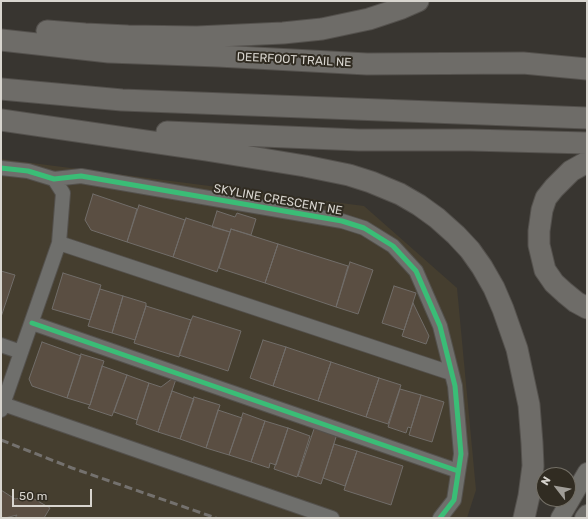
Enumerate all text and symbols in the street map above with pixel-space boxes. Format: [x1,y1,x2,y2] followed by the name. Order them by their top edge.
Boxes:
[236,50,352,70] street label: DEERFOOT TRAIL NE
[212,182,344,218] street label: SKYLINE CRESCENT NE
[536,467,576,507] north arrow
[539,474,554,488] text: N
[14,481,94,507] scale bar
[19,489,47,503] text: 50 m

